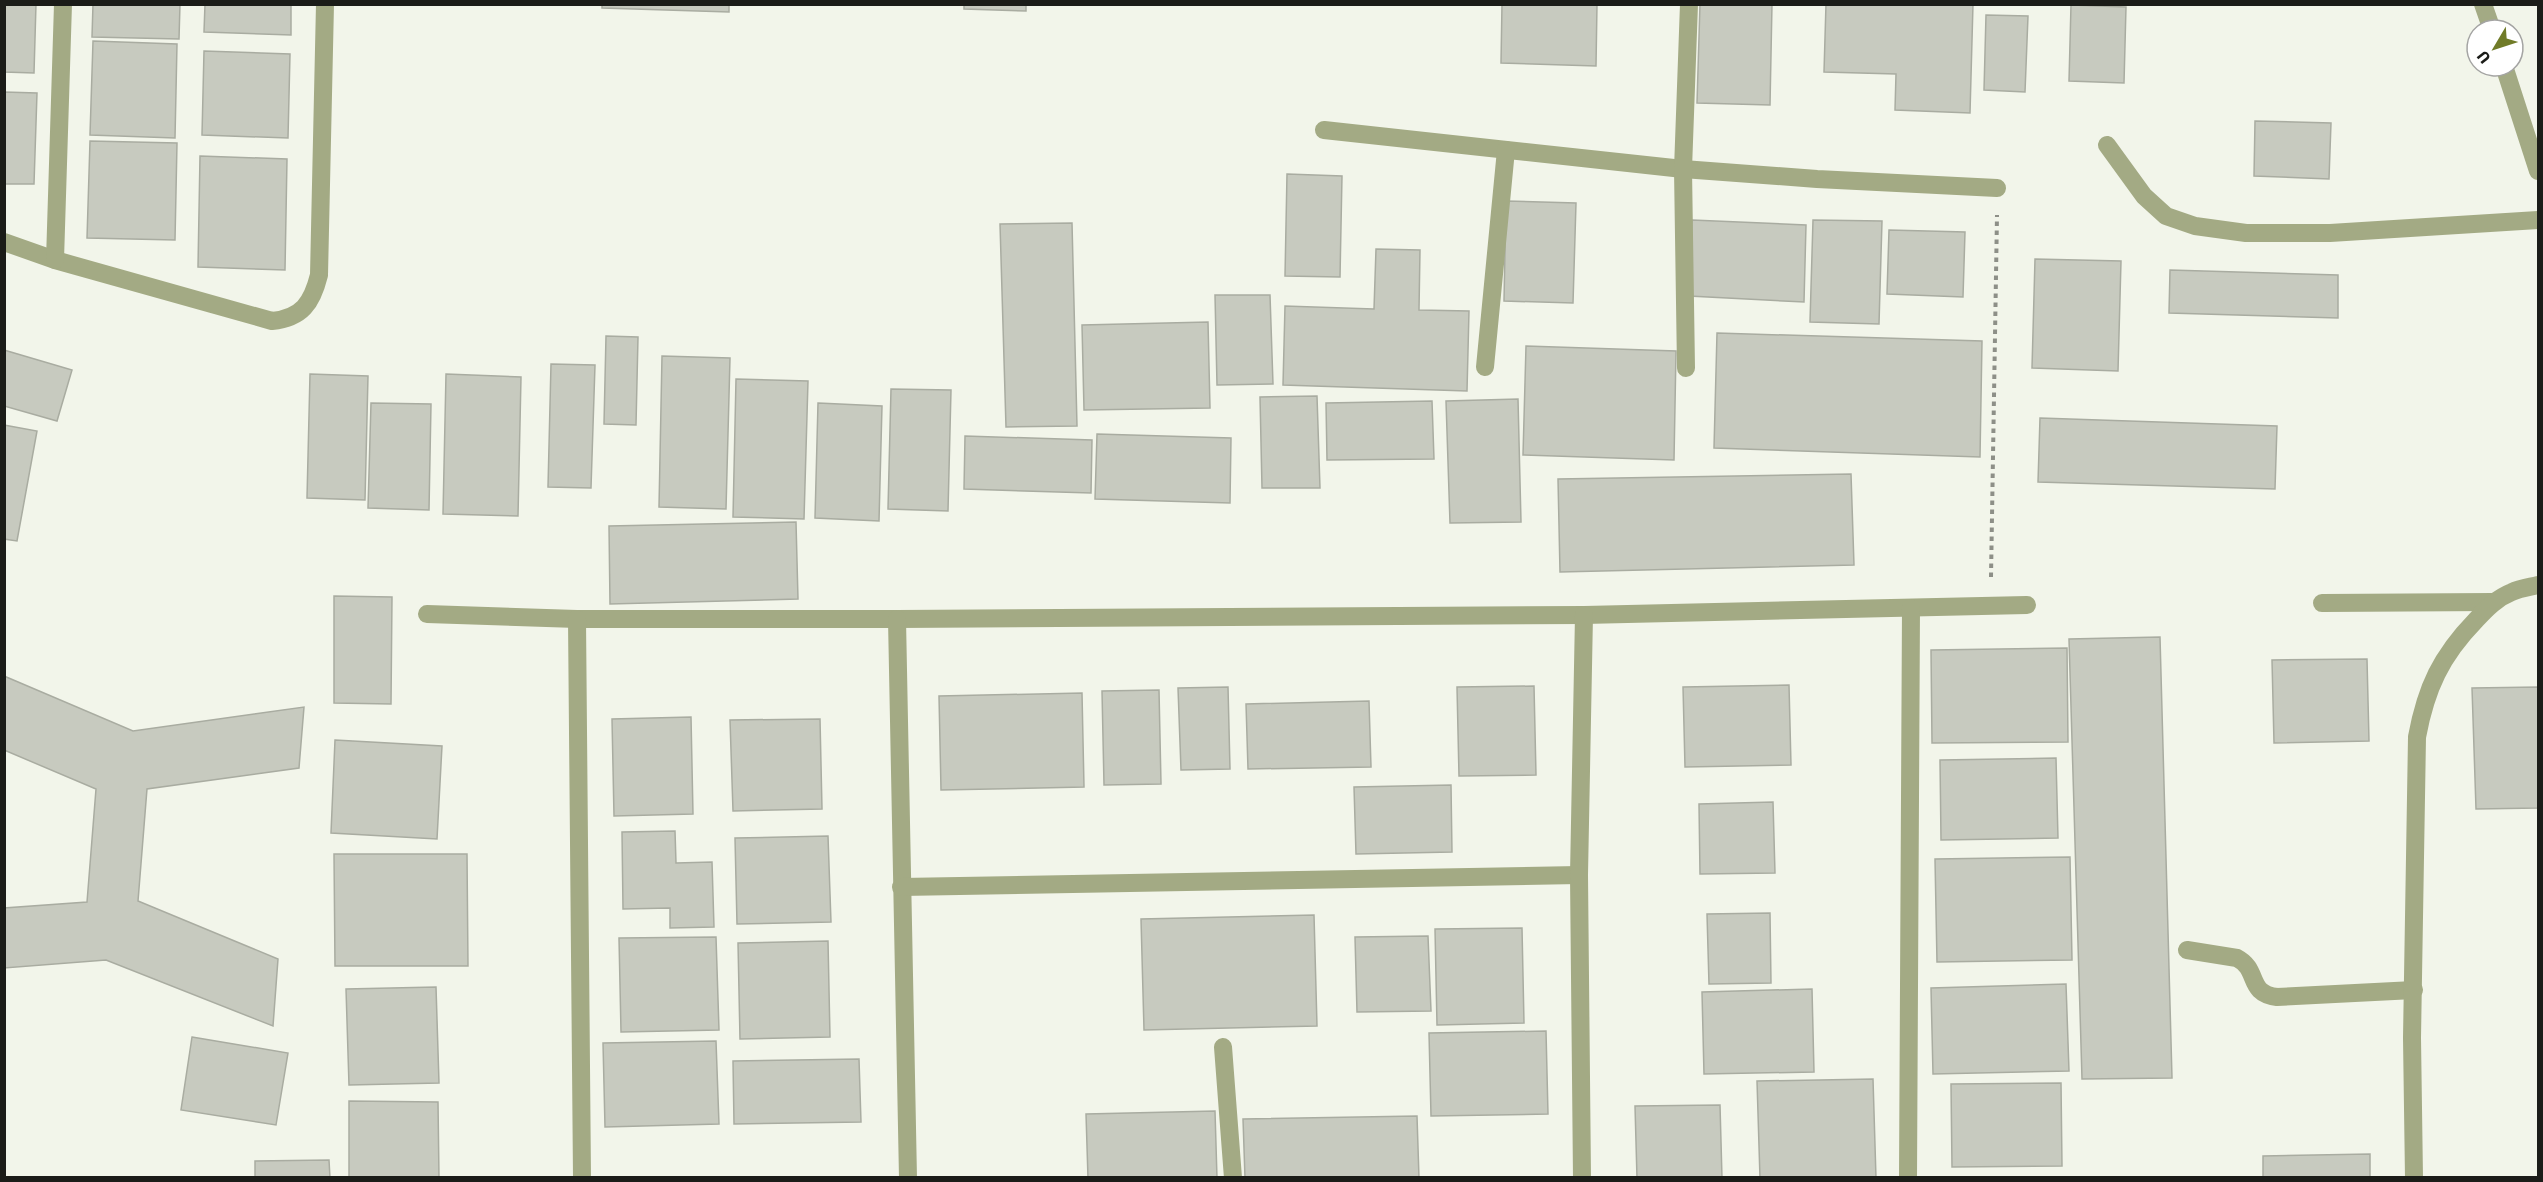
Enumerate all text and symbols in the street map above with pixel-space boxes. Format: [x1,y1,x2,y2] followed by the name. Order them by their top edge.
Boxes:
[2465,18,2525,78] north arrow
[2473,47,2494,67] text: U

